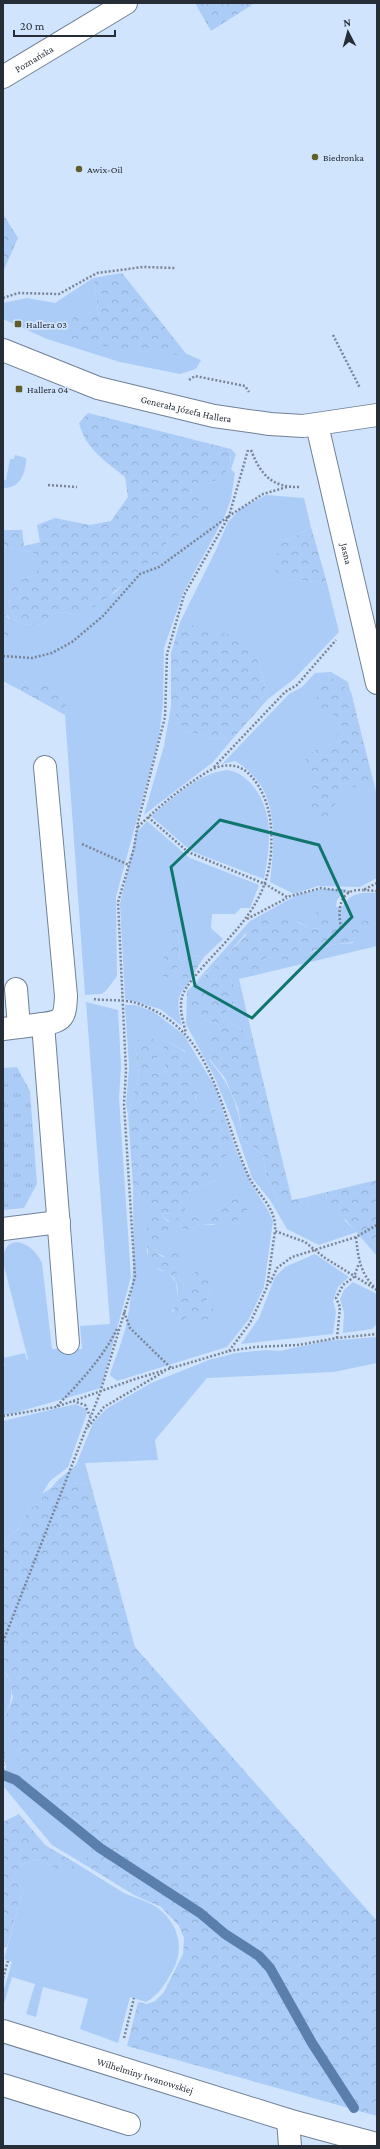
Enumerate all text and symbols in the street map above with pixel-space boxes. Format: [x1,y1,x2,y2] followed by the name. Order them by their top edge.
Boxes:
[14,12,115,38] scale bar
[328,12,368,52] north arrow
[343,16,352,28] text: N
[20,19,45,33] text: 20 m
[13,43,55,74] street label: Poznańska
[310,152,320,162] marker: Biedronka
[323,152,364,163] place label: Biedronka
[74,164,84,174] marker: Awix-Oil
[87,164,123,175] place label: Awix-Oil
[13,319,23,329] marker: Hallera 03
[26,319,67,330] place label: Hallera 03
[14,384,24,394] marker: Hallera 04
[27,384,68,395] place label: Hallera 04
[140,393,233,424] street label: Generała Józefa Hallera
[339,541,355,566] street label: Jasna
[96,2055,195,2097] street label: Wilhelminy Iwanowskiej

